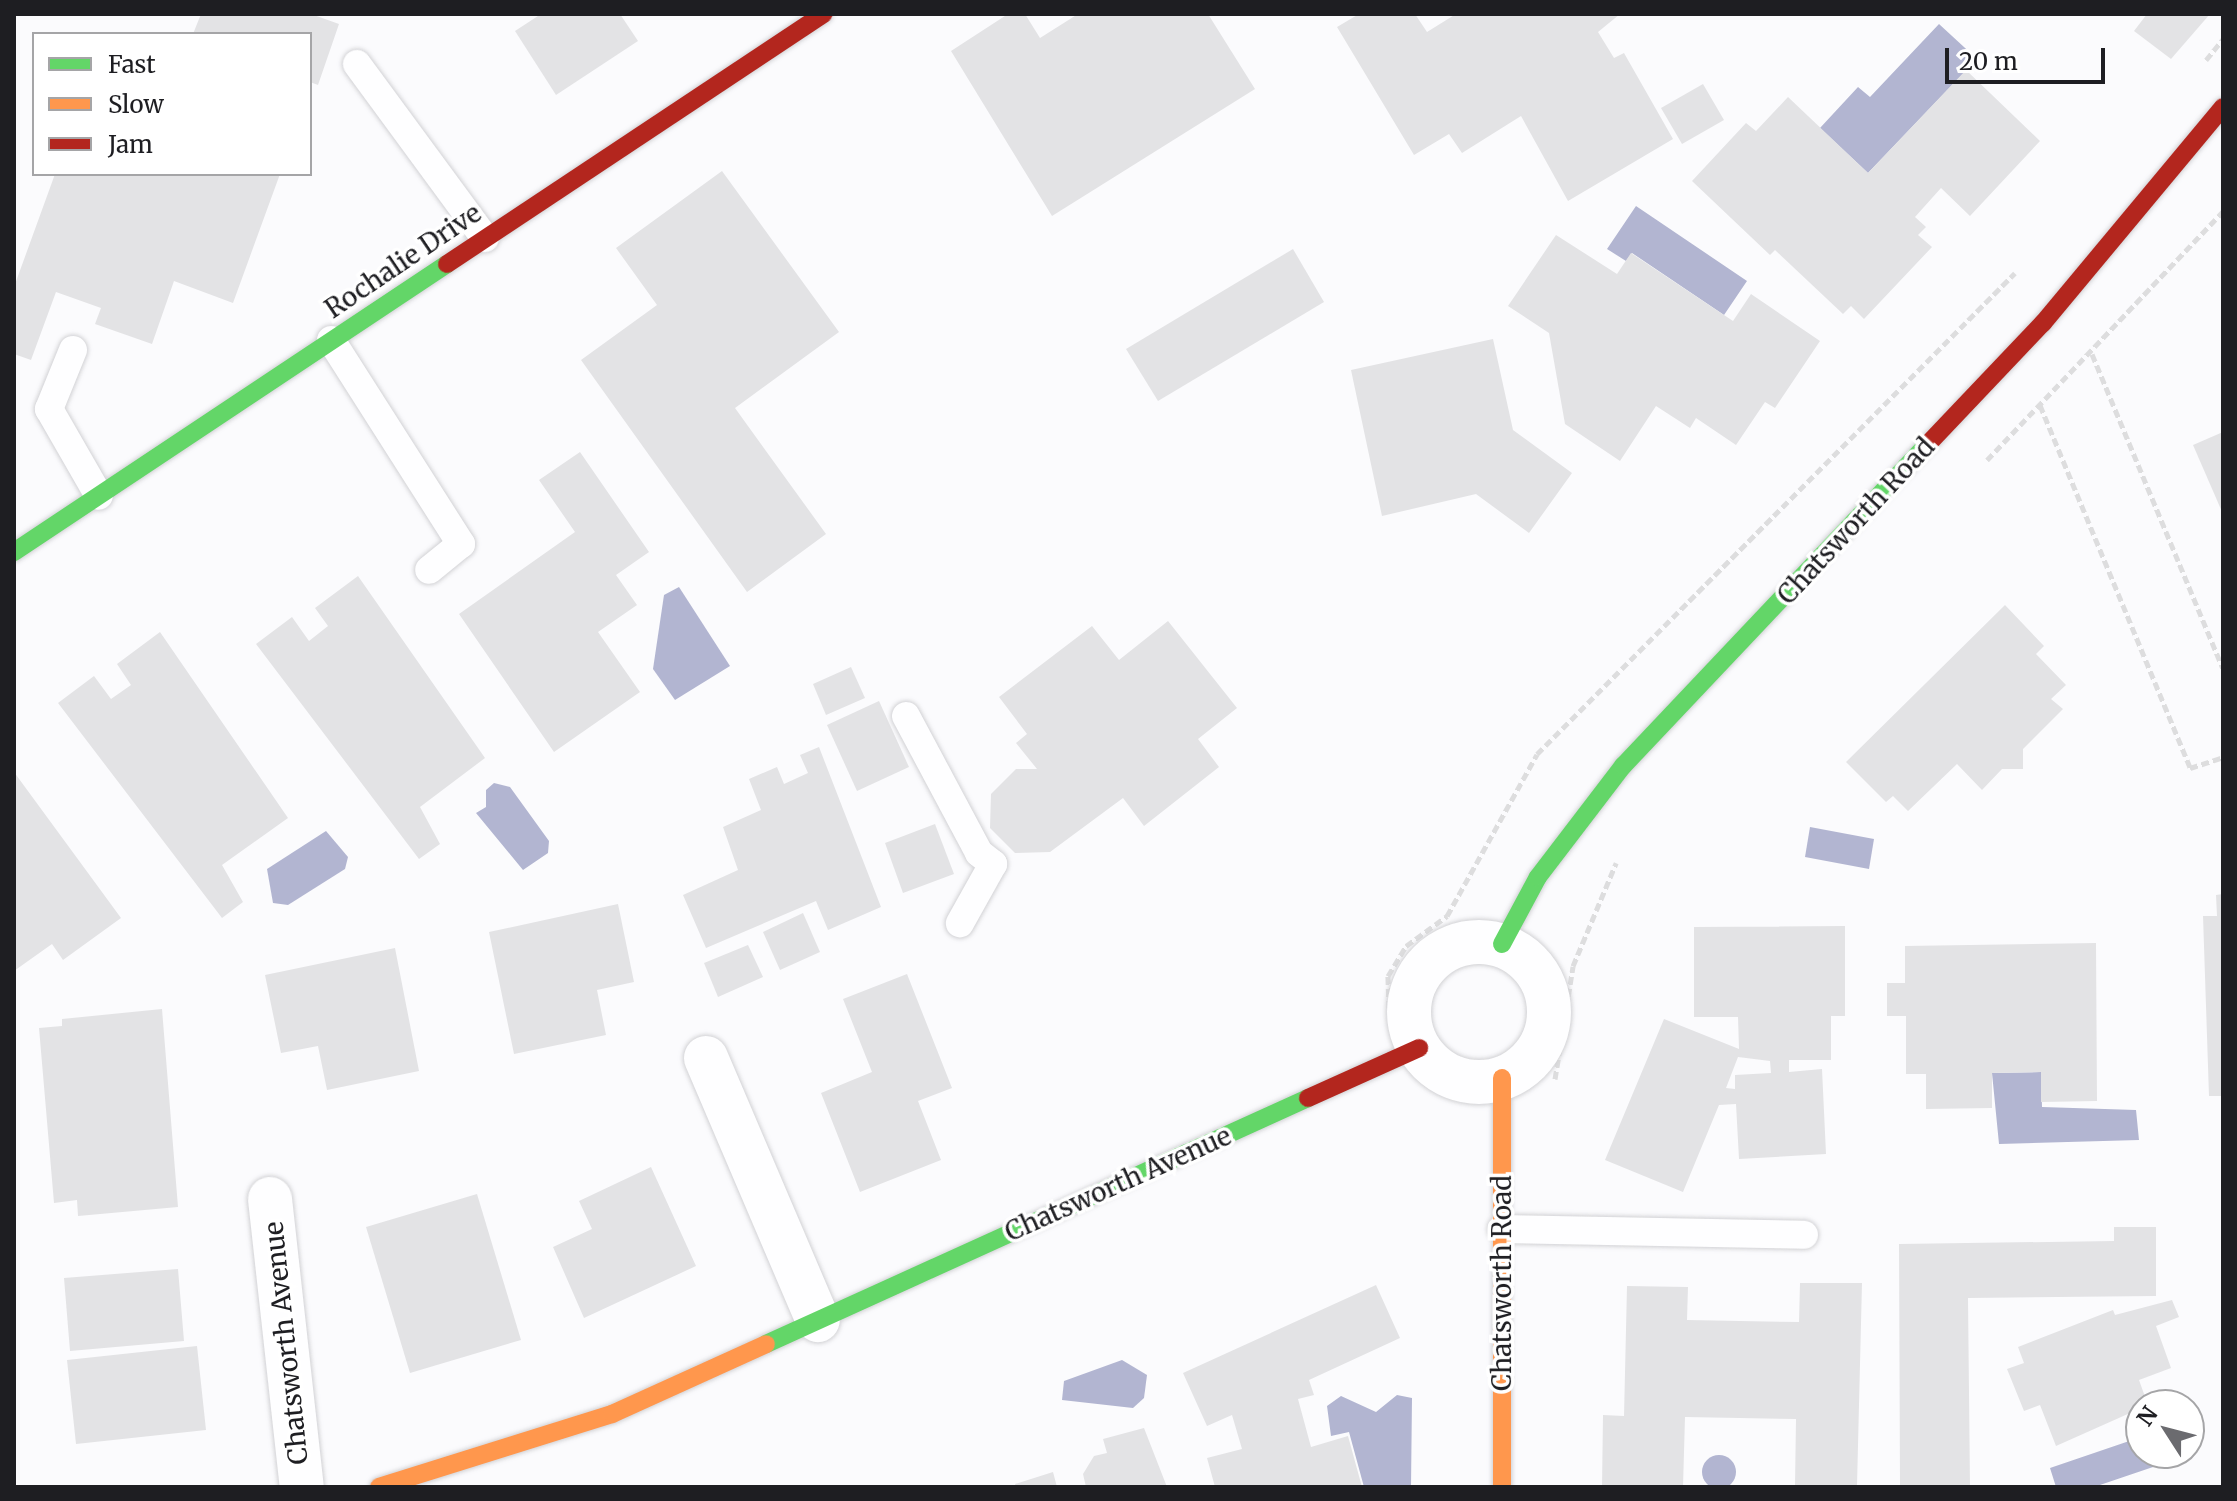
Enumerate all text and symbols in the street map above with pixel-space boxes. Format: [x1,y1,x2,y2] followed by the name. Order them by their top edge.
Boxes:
[32,32,312,176] legend
[1949,32,2109,82] scale bar
[1959,46,2018,77] text: 20 m
[108,49,156,80] text: Fast
[108,89,164,120] text: Slow
[108,129,153,160] text: Jam
[319,197,487,325] street label: Rochalie Drive
[1771,431,1941,611] street label: Chatsworth Road
[1000,1120,1236,1248] street label: Chatsworth Avenue
[1486,1175,1518,1391] street label: Chatsworth Road
[258,1220,314,1466] street label: Chatsworth Avenue
[2125,1389,2205,1469] north arrow
[2131,1401,2164,1431] text: N

